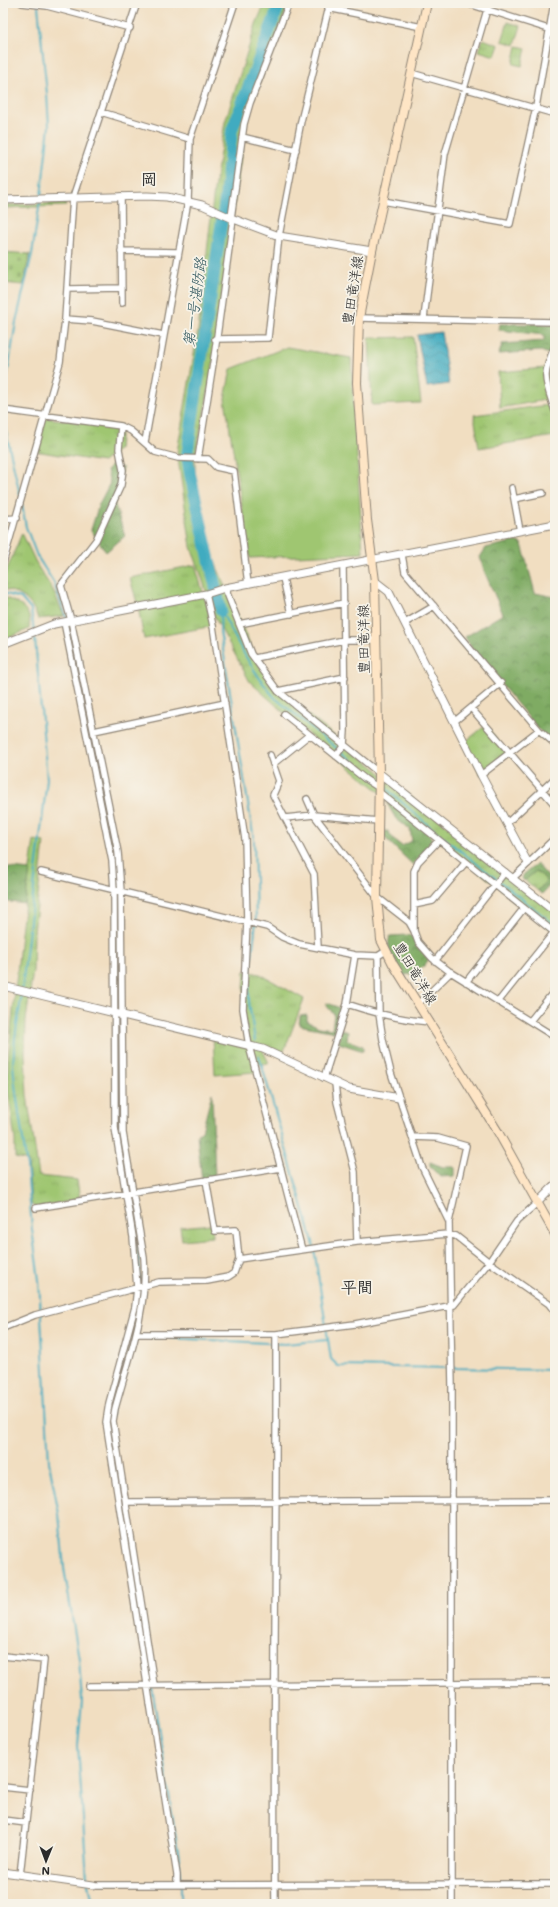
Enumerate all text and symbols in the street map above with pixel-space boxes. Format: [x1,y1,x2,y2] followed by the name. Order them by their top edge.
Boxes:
[141,168,157,189] district label: 岡
[337,254,367,326] street label: 豊田竜洋線
[178,255,210,348] water label: 第一号湛防路
[353,604,373,674] street label: 豊田竜洋線
[390,938,442,1008] street label: 豊田竜洋線
[341,1276,373,1297] district label: 平間
[26,1841,66,1881] north arrow
[42,1864,50,1879] text: N

